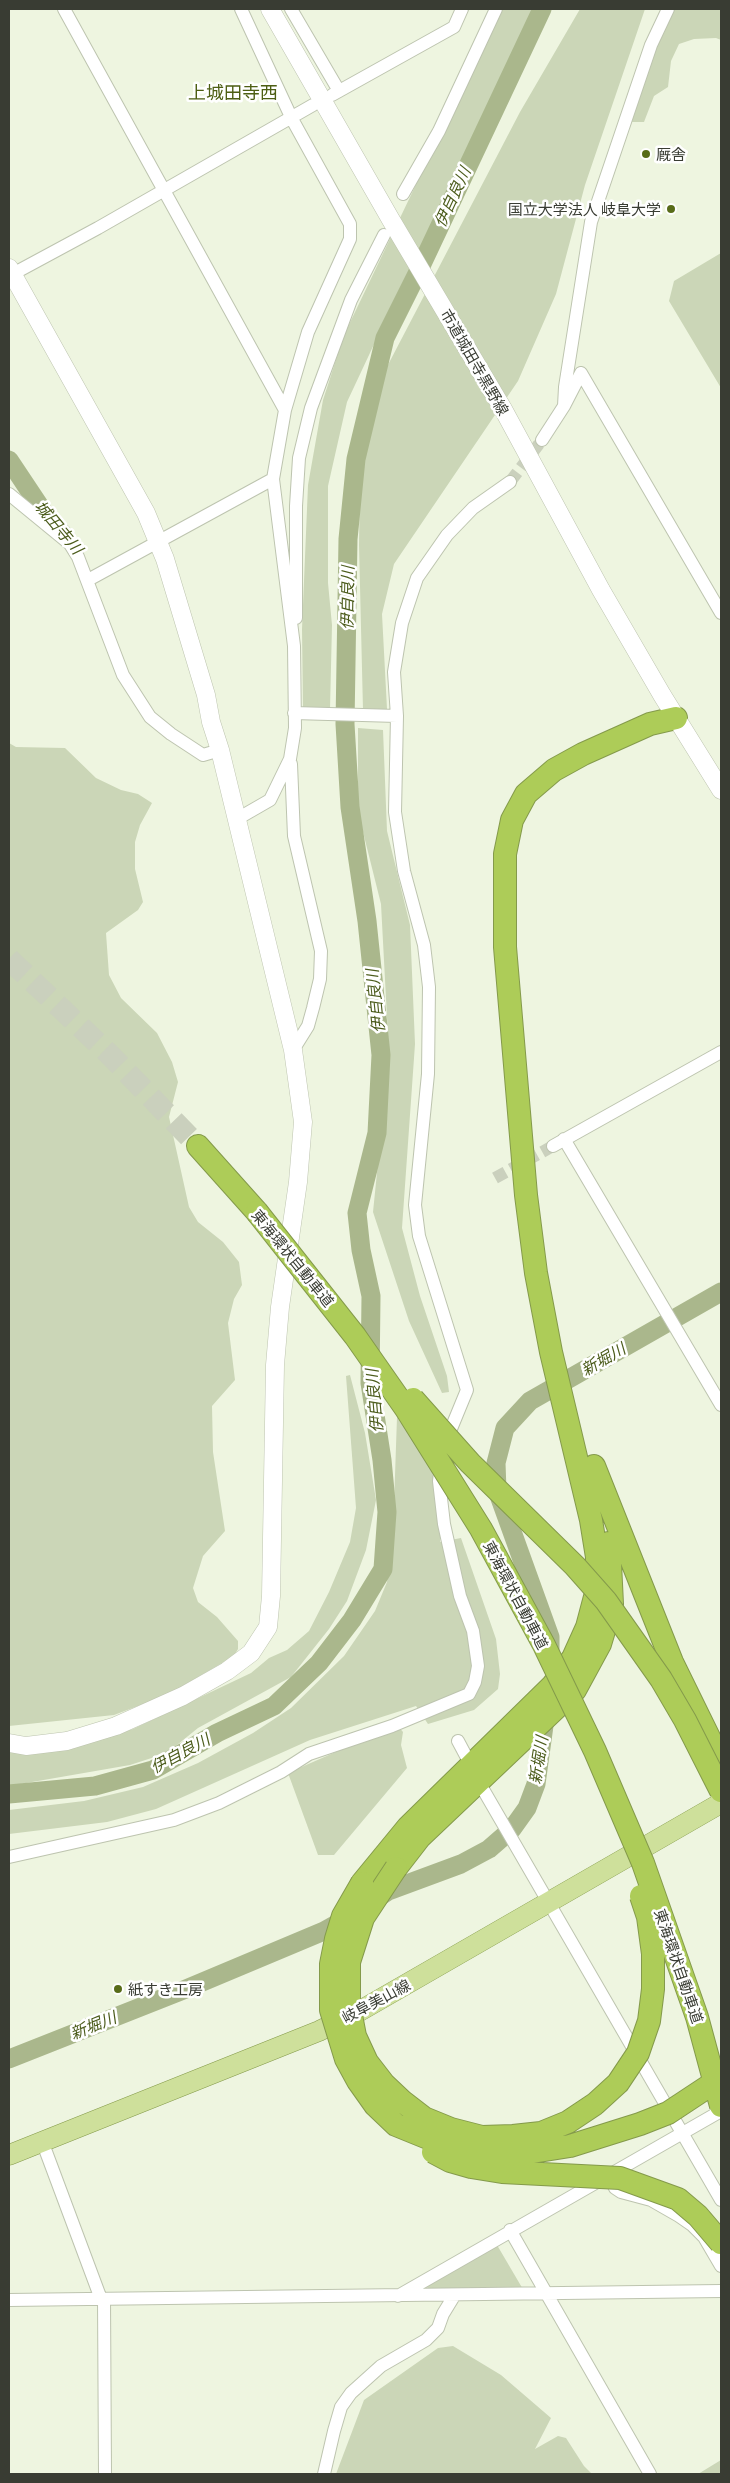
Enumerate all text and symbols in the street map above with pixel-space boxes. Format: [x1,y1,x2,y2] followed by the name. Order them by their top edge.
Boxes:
[188,81,278,103] district label: 上城田寺西
[656,145,686,163] place label: 厩舎
[640,148,652,160] marker: 厩舎
[430,164,474,230] water label: 伊自良川
[508,200,661,218] place label: 国立大学法人 岐阜大学
[665,203,677,215] marker: 国立大学法人 岐阜大学
[437,306,513,418] street label: 市道城田寺黒野線
[31,496,87,558] water label: 城田寺川
[337,566,357,630] water label: 伊自良川
[362,968,388,1034] water label: 伊自良川
[248,1206,338,1310] street label: 東海環状自動車道
[577,1339,629,1379] water label: 新堀川
[362,1368,386,1434] water label: 伊自良川
[480,1538,552,1652] street label: 東海環状自動車道
[147,1730,213,1776] water label: 伊自良川
[525,1735,551,1785] water label: 新堀川
[651,1906,707,2026] street label: 東海環状自動車道
[339,1975,413,2027] street label: 岐阜美山線
[128,1980,203,1998] place label: 紙すき工房
[112,1983,124,1995] marker: 紙すき工房
[67,2007,119,2043] water label: 新堀川

